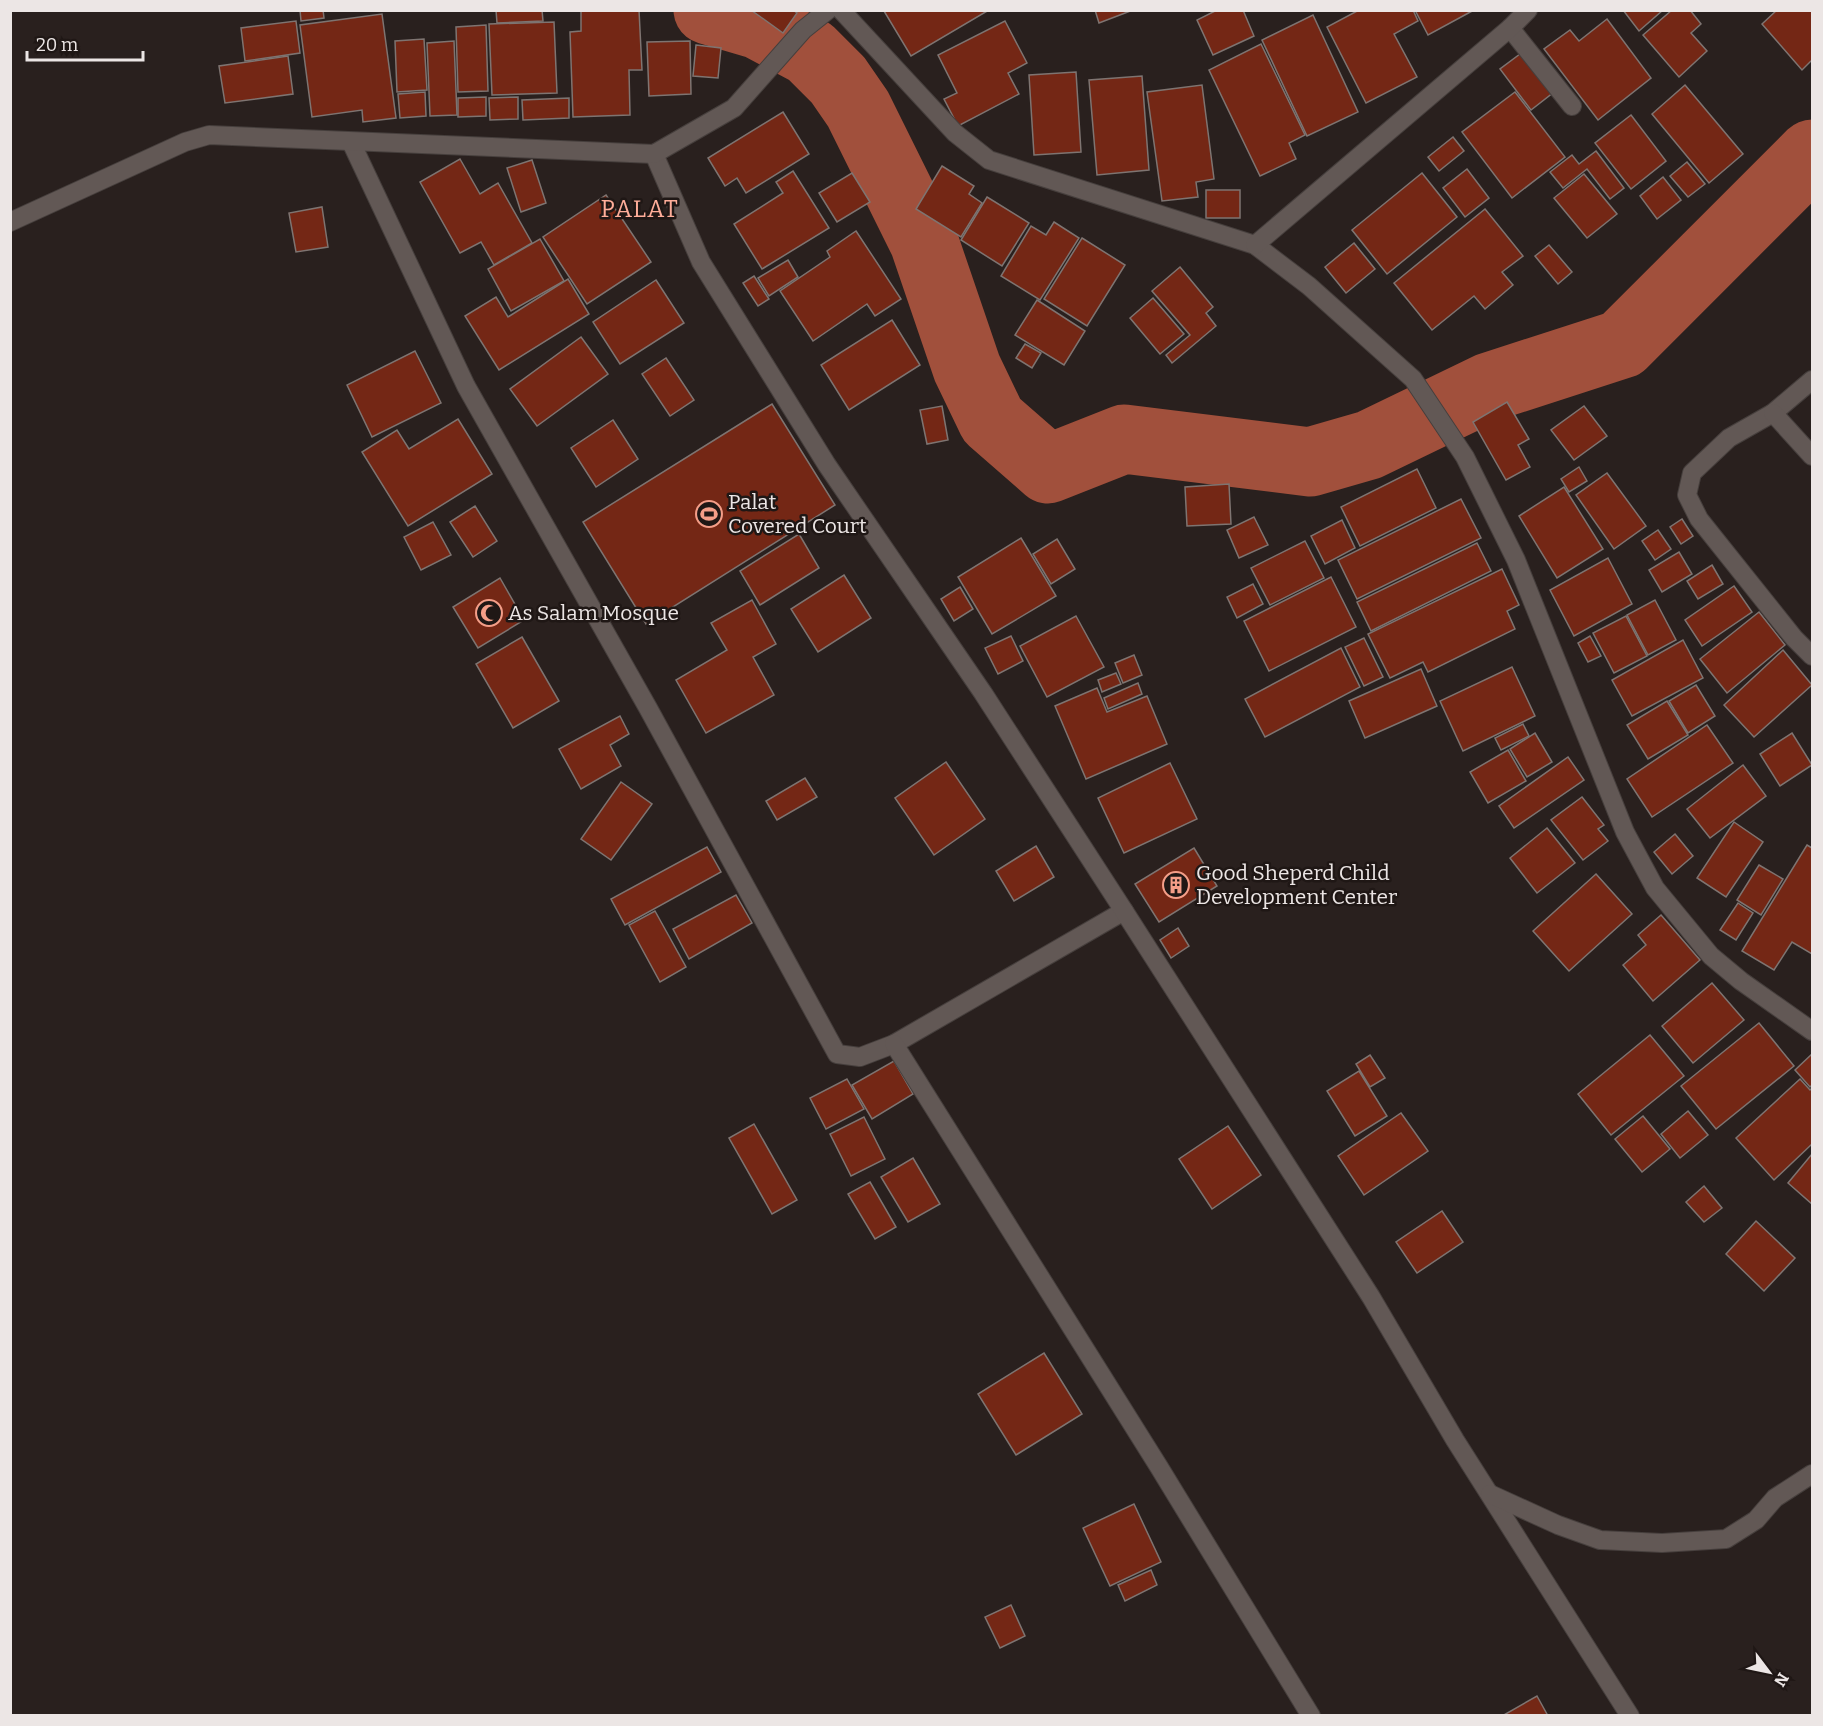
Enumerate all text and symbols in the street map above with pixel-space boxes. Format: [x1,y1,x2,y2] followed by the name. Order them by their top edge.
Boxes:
[27,24,142,62] scale bar
[36,34,78,56] text: 20 m
[601,195,679,223] district label: PALAT
[728,489,867,539] place label: Palat Covered Court
[694,499,724,529] sports icon: Palat Covered Court
[474,598,504,628] mosque icon: As Salam Mosque
[508,600,679,626] place label: As Salam Mosque
[1196,860,1397,910] place label: Good Sheperd Child Development Center
[1161,870,1191,900] building icon: Good Sheperd Child Development Center
[1739,1642,1799,1702] north arrow
[1770,1669,1793,1690] text: N

